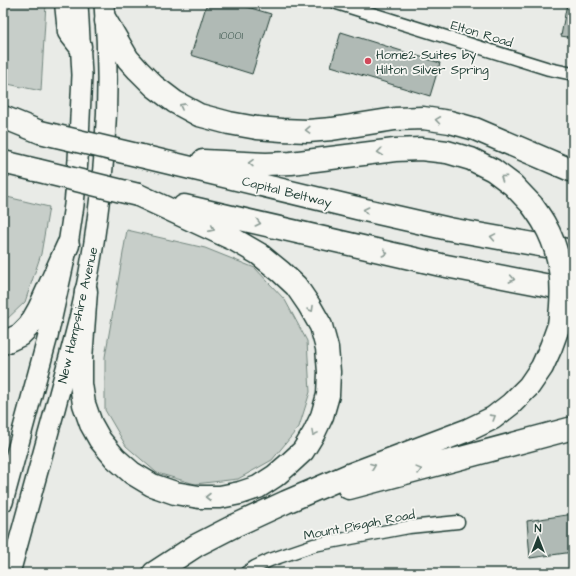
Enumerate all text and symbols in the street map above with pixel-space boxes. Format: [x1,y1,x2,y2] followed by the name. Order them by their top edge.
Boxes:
[449,16,515,52] street label: Elton Road
[219,28,243,43] house number: 10001
[376,46,489,80] place label: Home2 Suites by Hilton Silver Spring
[363,56,373,66] marker: Home2 Suites by Hilton Silver Spring
[179,103,187,110] one-way arrow
[434,116,441,125] one-way arrow
[305,126,312,135] one-way arrow
[377,147,383,156] one-way arrow
[248,159,254,167] one-way arrow
[240,172,334,213] street label: Capital Beltway
[501,176,508,183] one-way arrow
[363,207,369,215] one-way arrow
[255,219,261,227] one-way arrow
[208,224,215,232] one-way arrow
[490,233,496,242] one-way arrow
[54,245,102,385] street label: New Hampshire Avenue
[382,248,388,256] one-way arrow
[509,274,515,282] one-way arrow
[307,305,314,312] one-way arrow
[489,414,496,422] one-way arrow
[311,429,319,436] one-way arrow
[369,463,376,471] one-way arrow
[416,466,422,474] one-way arrow
[205,493,211,501] one-way arrow
[302,505,417,546] street label: Mount Pisgah Road
[518,518,558,558] north arrow
[535,521,542,536] text: N

